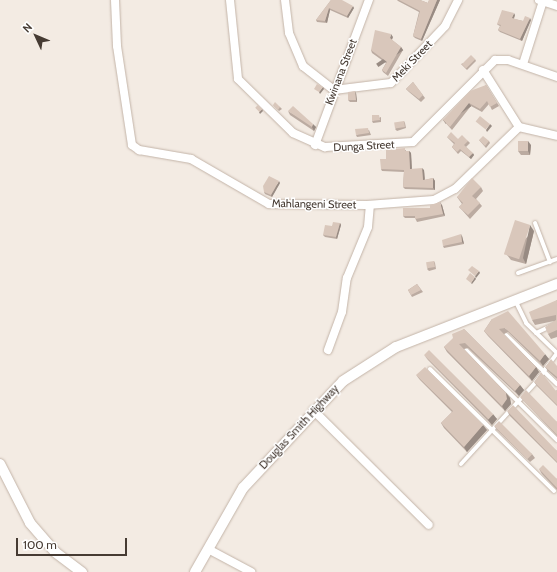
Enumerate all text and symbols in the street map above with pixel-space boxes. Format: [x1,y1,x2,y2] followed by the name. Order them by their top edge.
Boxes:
[16,16,56,56] north arrow
[20,20,35,35] text: N
[322,37,360,107] street label: Kwinana Street
[389,38,435,84] street label: Meki Street
[333,138,395,154] street label: Dunga Street
[272,197,356,211] street label: Mahlangeni Street
[256,382,342,472] street label: Douglas Smith Highway
[18,530,129,556] scale bar
[23,537,57,552] text: 100 m

